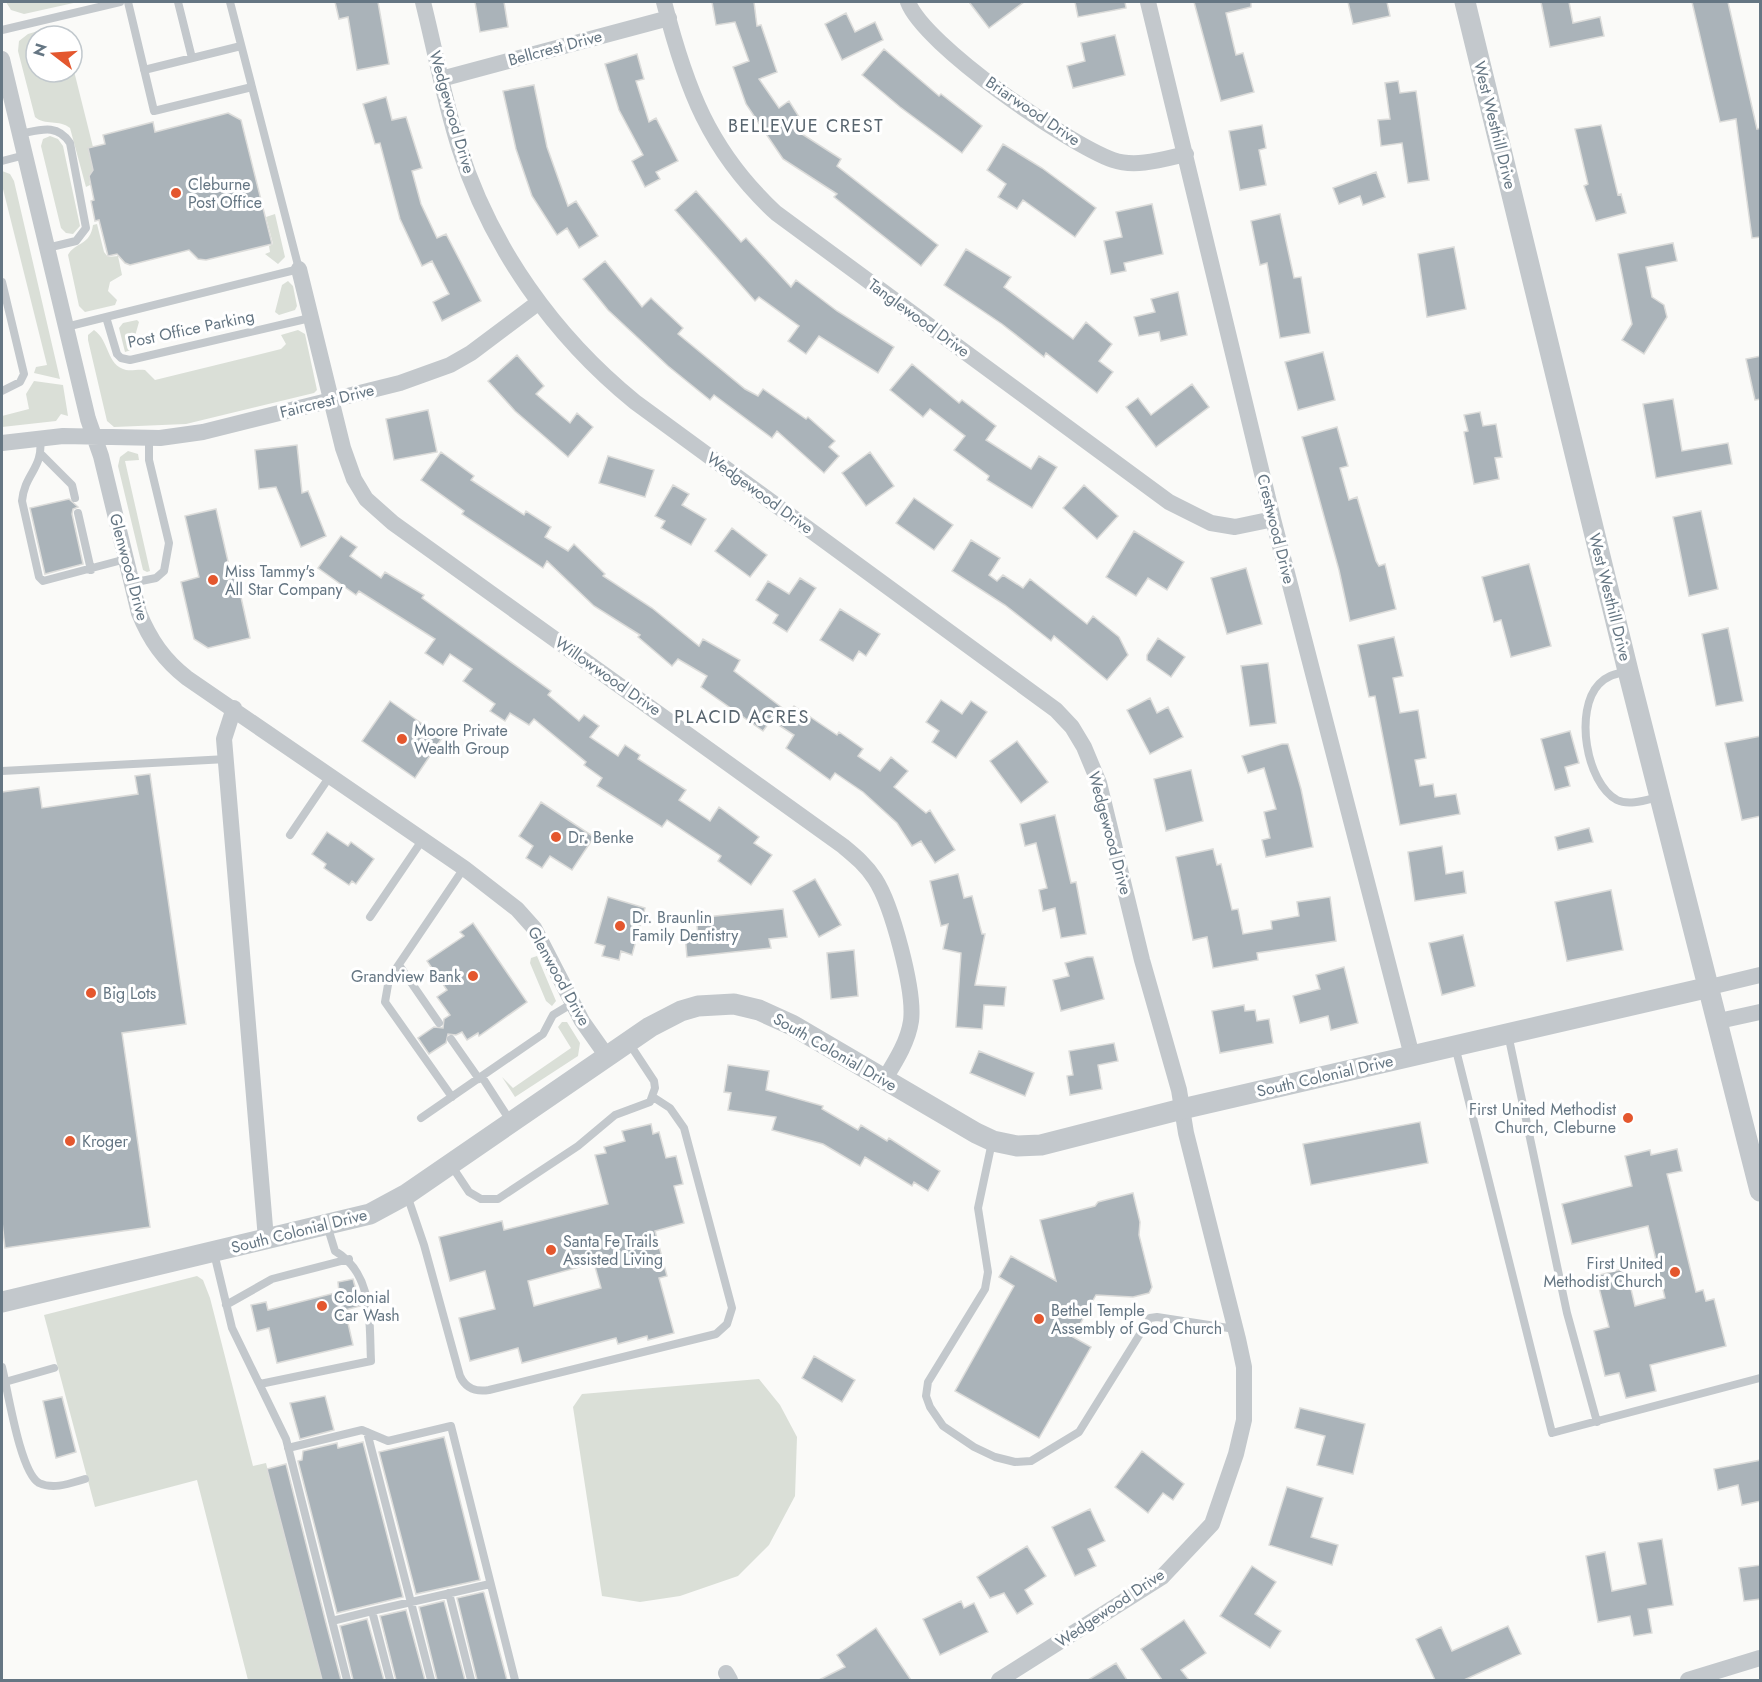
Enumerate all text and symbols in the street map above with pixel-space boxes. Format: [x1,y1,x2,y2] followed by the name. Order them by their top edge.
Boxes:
[24,24,84,84] north arrow
[506,24,604,72] street label: Bellcrest Drive
[27,40,53,59] text: N
[423,48,481,176] street label: Wedgewood Drive
[1468,59,1522,191] street label: West Westhill Drive
[981,71,1085,151] street label: Briarwood Drive
[728,113,884,139] district label: BELLEVUE CREST
[188,173,262,214] place label: Cleburne Post Office
[169,186,183,200] marker: Cleburne Post Office
[864,273,974,363] street label: Tanglewood Drive
[126,304,256,354] street label: Post Office Parking
[277,378,377,424] street label: Faircrest Drive
[702,446,818,540] street label: Wedgewood Drive
[1251,472,1301,586] street label: Crestwood Drive
[104,511,154,623] street label: Glenwood Drive
[1583,531,1637,663] street label: West Westhill Drive
[225,560,344,601] place label: Miss Tammy's All Star Company
[206,573,220,587] marker: Miss Tammy's All Star Company
[550,631,666,721] street label: Willowwood Drive
[674,704,810,730] district label: PLACID ACRES
[414,719,509,760] place label: Moore Private Wealth Group
[395,732,409,746] marker: Moore Private Wealth Group
[1083,769,1137,897] street label: Wedgewood Drive
[568,826,634,849] place label: Dr. Benke
[549,830,563,844] marker: Dr. Benke
[632,906,739,947] place label: Dr. Braunlin Family Dentistry
[613,919,627,933] marker: Dr. Braunlin Family Dentistry
[522,922,596,1030] street label: Glenwood Drive
[351,965,462,988] place label: Grandview Bank
[466,969,480,983] marker: Grandview Bank
[103,982,156,1005] place label: Big Lots
[84,986,98,1000] marker: Big Lots
[769,1007,901,1097] street label: South Colonial Drive
[1255,1049,1395,1103] street label: South Colonial Drive
[1469,1098,1616,1139] place label: First United Methodist Church, Cleburne
[1621,1111,1635,1125] marker: First United Methodist Church, Cleburne
[82,1130,128,1153] place label: Kroger
[63,1134,77,1148] marker: Kroger
[229,1203,369,1259] street label: South Colonial Drive
[563,1230,663,1271] place label: Santa Fe Trails Assisted Living
[544,1243,558,1257] marker: Santa Fe Trails Assisted Living
[1543,1252,1663,1293] place label: First United Methodist Church
[1668,1265,1682,1279] marker: First United Methodist Church
[334,1286,400,1327] place label: Colonial Car Wash
[315,1299,329,1313] marker: Colonial Car Wash
[1051,1299,1222,1340] place label: Bethel Temple Assembly of God Church
[1032,1312,1046,1326] marker: Bethel Temple Assembly of God Church
[1051,1563,1169,1653] street label: Wedgewood Drive

